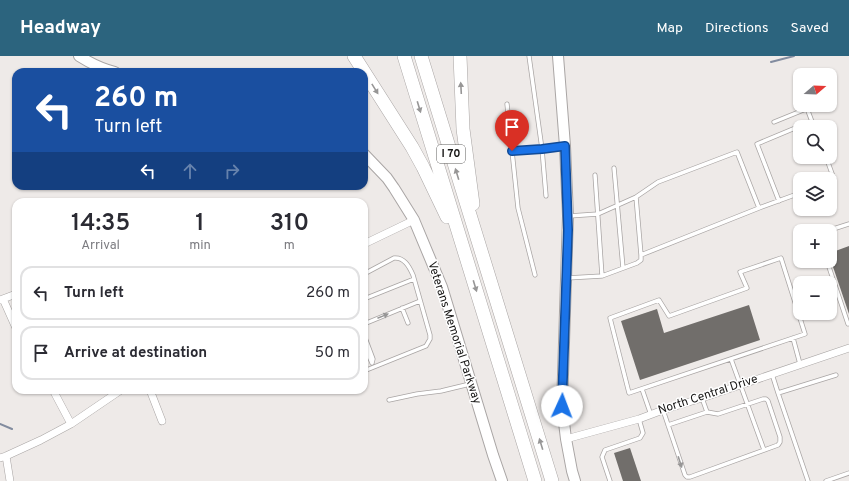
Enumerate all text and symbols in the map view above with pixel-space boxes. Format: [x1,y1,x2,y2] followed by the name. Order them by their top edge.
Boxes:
[20,16,101,40] text: Headway
[657,20,683,37] text: Map
[705,20,769,37] text: Directions
[791,20,829,37] text: Saved
[793,68,837,112] north arrow
[793,68,837,320] map controls
[94,81,178,117] text: 260 m
[458,82,465,94] one-way arrow
[372,83,379,95] one-way arrow
[28,84,80,136] icon: left
[417,101,423,113] one-way arrow
[495,110,529,151] pin
[94,116,162,139] text: Turn left
[501,116,523,138] icon: arrive
[793,120,837,164] button: search
[437,145,465,163] road number: I 70
[137,160,159,182] icon: left
[179,160,201,182] icon: ahead
[221,160,243,182] icon: right
[454,168,460,180] one-way arrow
[793,172,837,216] button: layers
[71,209,130,239] text: 14:35
[195,209,205,239] text: 1
[270,209,309,239] text: 310
[793,224,837,268] button: +
[81,238,120,254] text: Arrival
[189,238,211,254] text: min
[284,238,295,254] text: m
[423,260,485,406] street label: Veterans Memorial Parkway
[793,276,837,320] button: −
[472,281,478,293] one-way arrow
[30,282,52,304] icon: left
[64,284,124,303] text: Turn left
[306,284,350,303] text: 260 m
[378,312,390,318] one-way arrow
[30,342,52,364] icon: arrive
[64,344,207,363] text: Arrive at destination
[315,344,350,363] text: 50 m
[656,371,760,419] street label: North Central Drive
[541,385,583,427] position arrow
[538,437,544,449] one-way arrow
[677,457,683,469] one-way arrow

